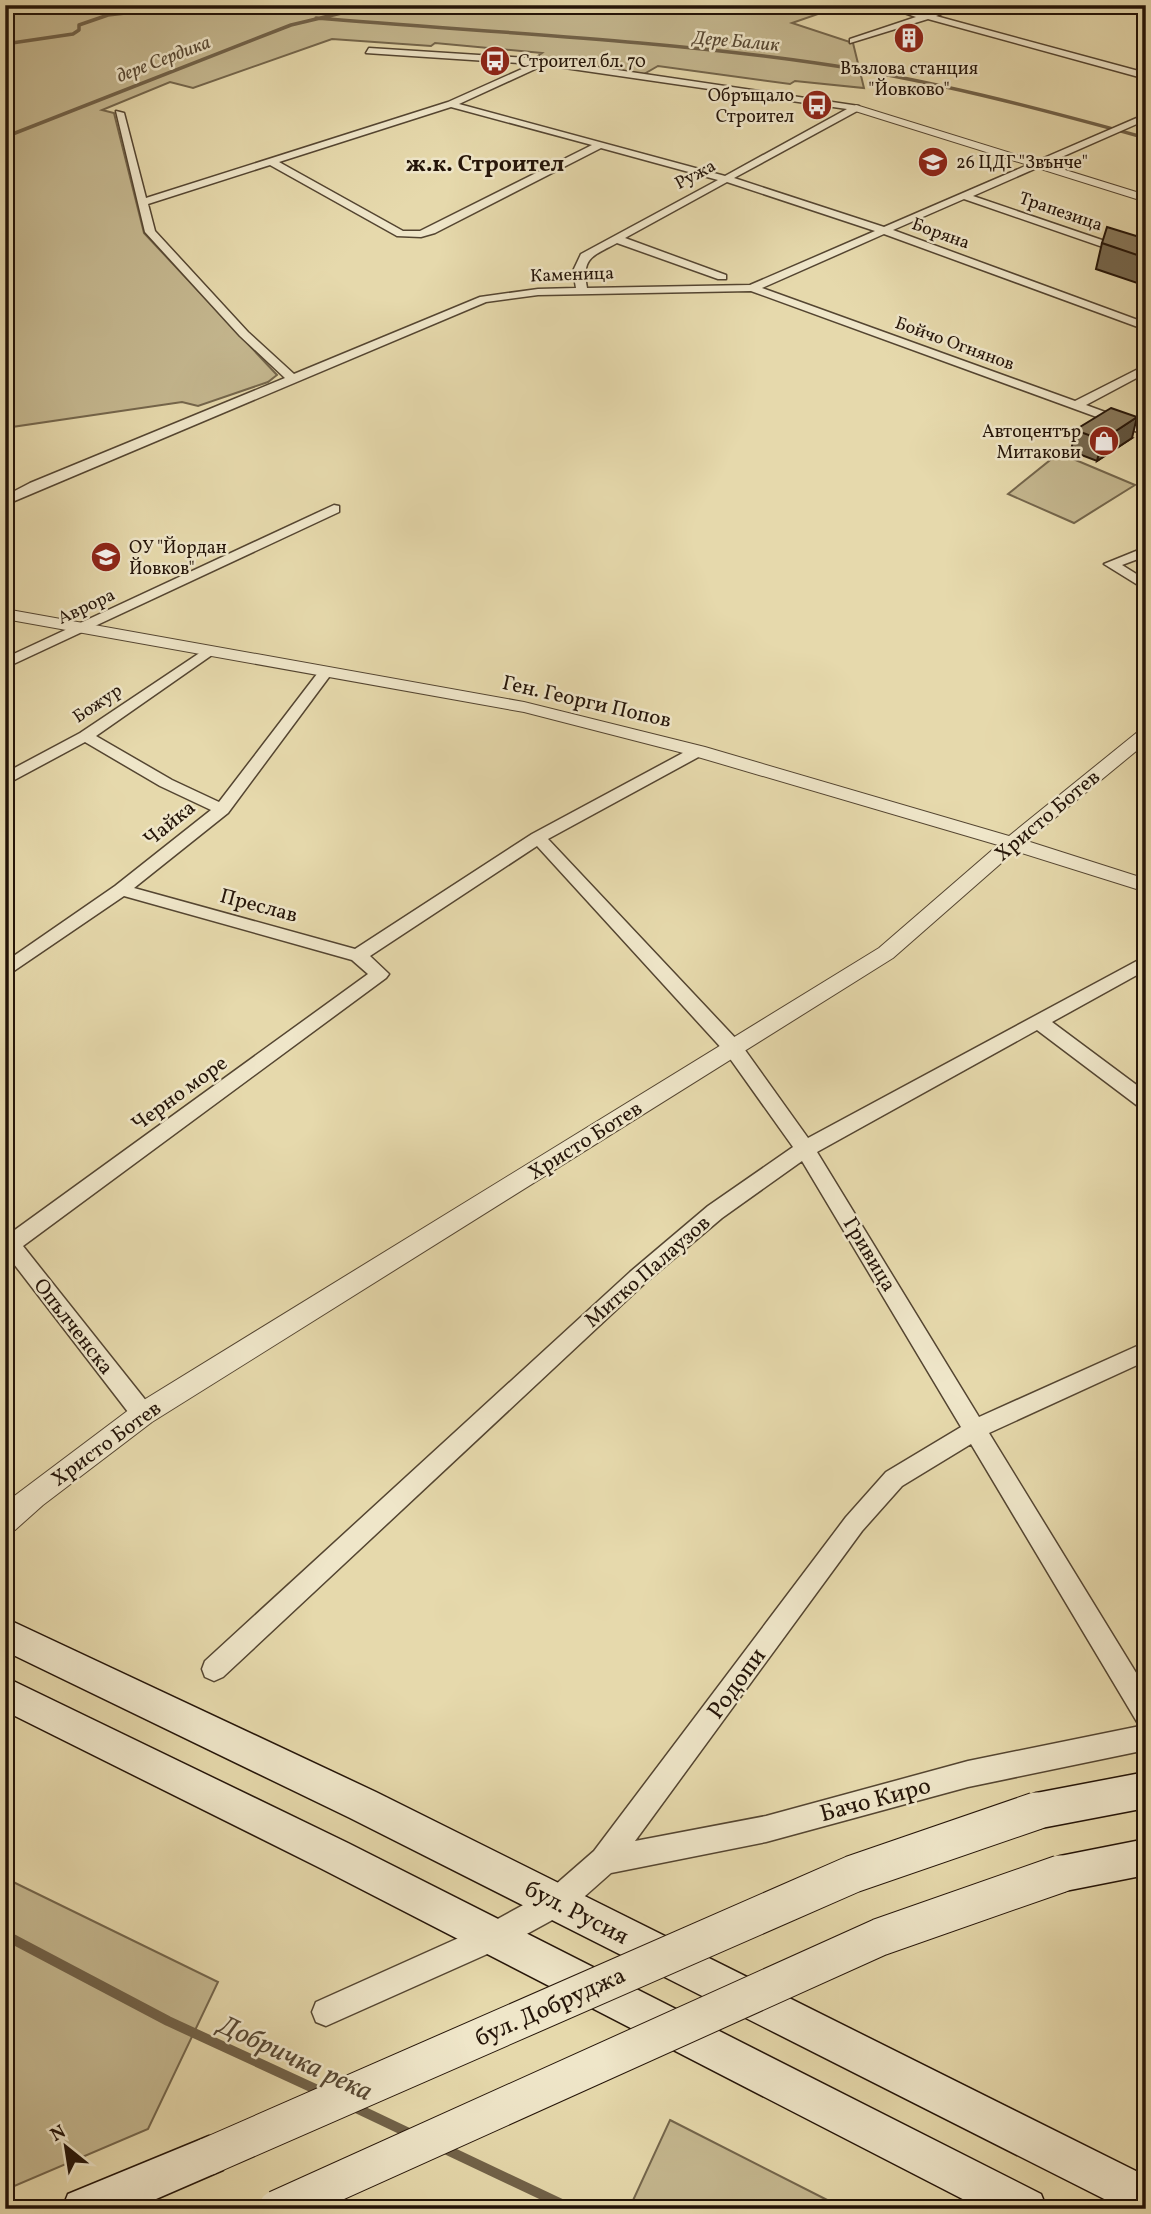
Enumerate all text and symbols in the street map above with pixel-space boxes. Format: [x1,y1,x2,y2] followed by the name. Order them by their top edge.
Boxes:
[892,21,926,55] building icon: Възлова станция "Йовково"
[689,25,781,59] water label: Дере Балик
[113,30,214,90] water label: дере Сердика
[478,44,512,78] bus stop icon: Строител бл. 70
[518,50,646,75] place label: Строител бл. 70
[840,57,978,103] place label: Възлова станция "Йовково"
[708,84,794,130] place label: Обръщало Строител
[800,88,834,122] bus stop icon: Обръщало Строител
[916,145,950,179] school or university icon: 26 ЦДГ "Звънче"
[406,149,564,181] district label: ж.к. Строител
[956,151,1088,176] place label: 26 ЦДГ "Звънче"
[671,154,721,197] street label: Ружа
[1015,186,1106,238] street label: Трапезица
[908,212,973,256] street label: Боряна
[530,262,615,289] street label: Каменица
[891,311,1018,378] street label: Бойчо Огнянов
[982,420,1081,466] place label: Автоцентър Митакови
[1087,424,1121,458] shop icon: Автоцентър Митакови
[129,536,227,582] place label: ОУ "Йордан Йовков"
[89,540,123,574] school or university icon: ОУ "Йордан Йовков"
[54,583,120,632] street label: Аврора
[499,669,674,736] street label: Ген. Георги Попов
[68,679,127,730] street label: Божур
[989,763,1107,869] street label: Христо Ботев
[138,794,202,854] street label: Чайка
[216,882,301,931] street label: Преслав
[126,1049,234,1139] street label: Черно море
[523,1095,648,1188] street label: Христо Ботев
[579,1209,717,1335] street label: Митко Палаузов
[835,1212,902,1298] street label: Гривица
[26,1273,120,1381] street label: Опълченска
[46,1394,168,1494] street label: Христо Ботев
[700,1641,775,1727] street label: Родопи
[816,1770,935,1832] street label: Бачо Киро
[518,1873,634,1955] street label: бул. Русия
[470,1959,632,2056] street label: бул. Добруджа
[210,2006,379,2112] water label: Добричка река
[32,2112,102,2182] north arrow
[46,2119,71,2149] text: N

